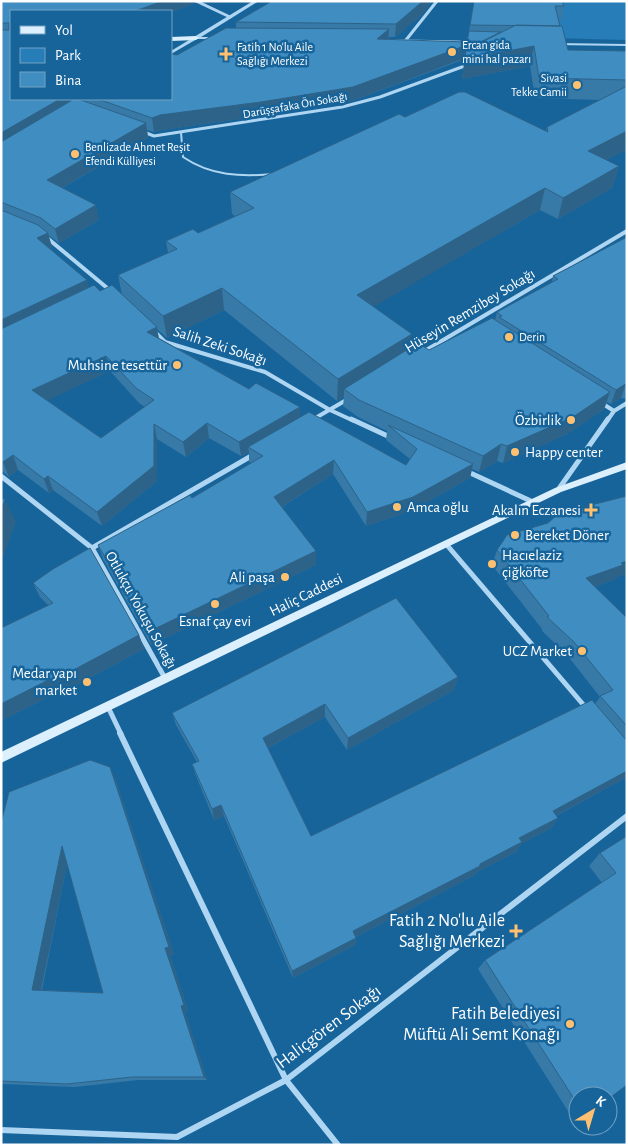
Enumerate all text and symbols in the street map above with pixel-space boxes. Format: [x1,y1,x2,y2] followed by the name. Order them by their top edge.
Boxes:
[10,10,172,100] legend
[55,23,73,38] text: Yol
[462,39,531,65] place label: Ercan gida mini hal pazarı
[237,41,313,67] place label: Fatih 1 No'lu Aile Sağlığı Merkezi
[446,46,458,58] marker: Ercan gida mini hal pazarı
[219,47,233,61] marker: Fatih 1 No'lu Aile Sağlığı Merkezi
[55,48,81,63] text: Park
[511,72,567,98] place label: Sivasi Tekke Camii
[55,73,81,88] text: Bina
[571,79,583,91] marker: Sivasi Tekke Camii
[242,89,348,120] street label: Darüşşafaka Ön Sokağı
[85,141,190,168] place label: Benlizade Ahmet Reşit Efendi Külliyesi
[69,148,81,160] marker: Benlizade Ahmet Reşit Efendi Külliyesi
[402,266,538,356] street label: Hüseyin Remzibey Sokağı
[171,324,269,368] street label: Salih Zeki Sokağı
[503,331,515,343] marker: Derin
[519,331,545,343] place label: Derin
[68,358,167,373] place label: Muhsine tesettür
[171,359,183,371] marker: Muhsine tesettür
[515,411,561,428] place label: Özbirlik
[565,414,577,426] marker: Özbirlik
[525,445,603,460] place label: Happy center
[509,446,521,458] marker: Happy center
[407,500,469,515] place label: Amca oğlu
[391,501,403,513] marker: Amca oğlu
[492,503,581,518] place label: Akalın Eczanesi
[585,504,597,516] marker: Akalın Eczanesi
[525,528,609,543] place label: Bereket Döner
[509,529,521,541] marker: Bereket Döner
[502,548,562,580] place label: Hacıelaziz çiğköfte
[103,549,179,671] street label: Otlukçu Yokuşu Sokağı
[486,558,498,570] marker: Hacıelaziz çiğköfte
[229,570,275,585] place label: Ali paşa
[267,571,345,619] street label: Haliç Caddesi
[279,571,291,583] marker: Ali paşa
[209,598,221,610] marker: Esnaf çay evi
[179,614,251,629] place label: Esnaf çay evi
[503,644,572,659] place label: UCZ Market
[576,645,588,657] marker: UCZ Market
[12,666,77,698] place label: Medar yapı market
[81,676,93,688] marker: Medar yapı market
[389,912,505,951] place label: Fatih 2 No'lu Aile Sağlığı Merkezi
[509,924,523,938] marker: Fatih 2 No'lu Aile Sağlığı Merkezi
[273,982,385,1072] street label: Haliçgören Sokağı
[403,1005,560,1044] place label: Fatih Belediyesi Müftü Ali Semt Konağı
[564,1018,576,1030] marker: Fatih Belediyesi Müftü Ali Semt Konağı
[568,1086,618,1136] north arrow
[593,1094,609,1110] text: K

